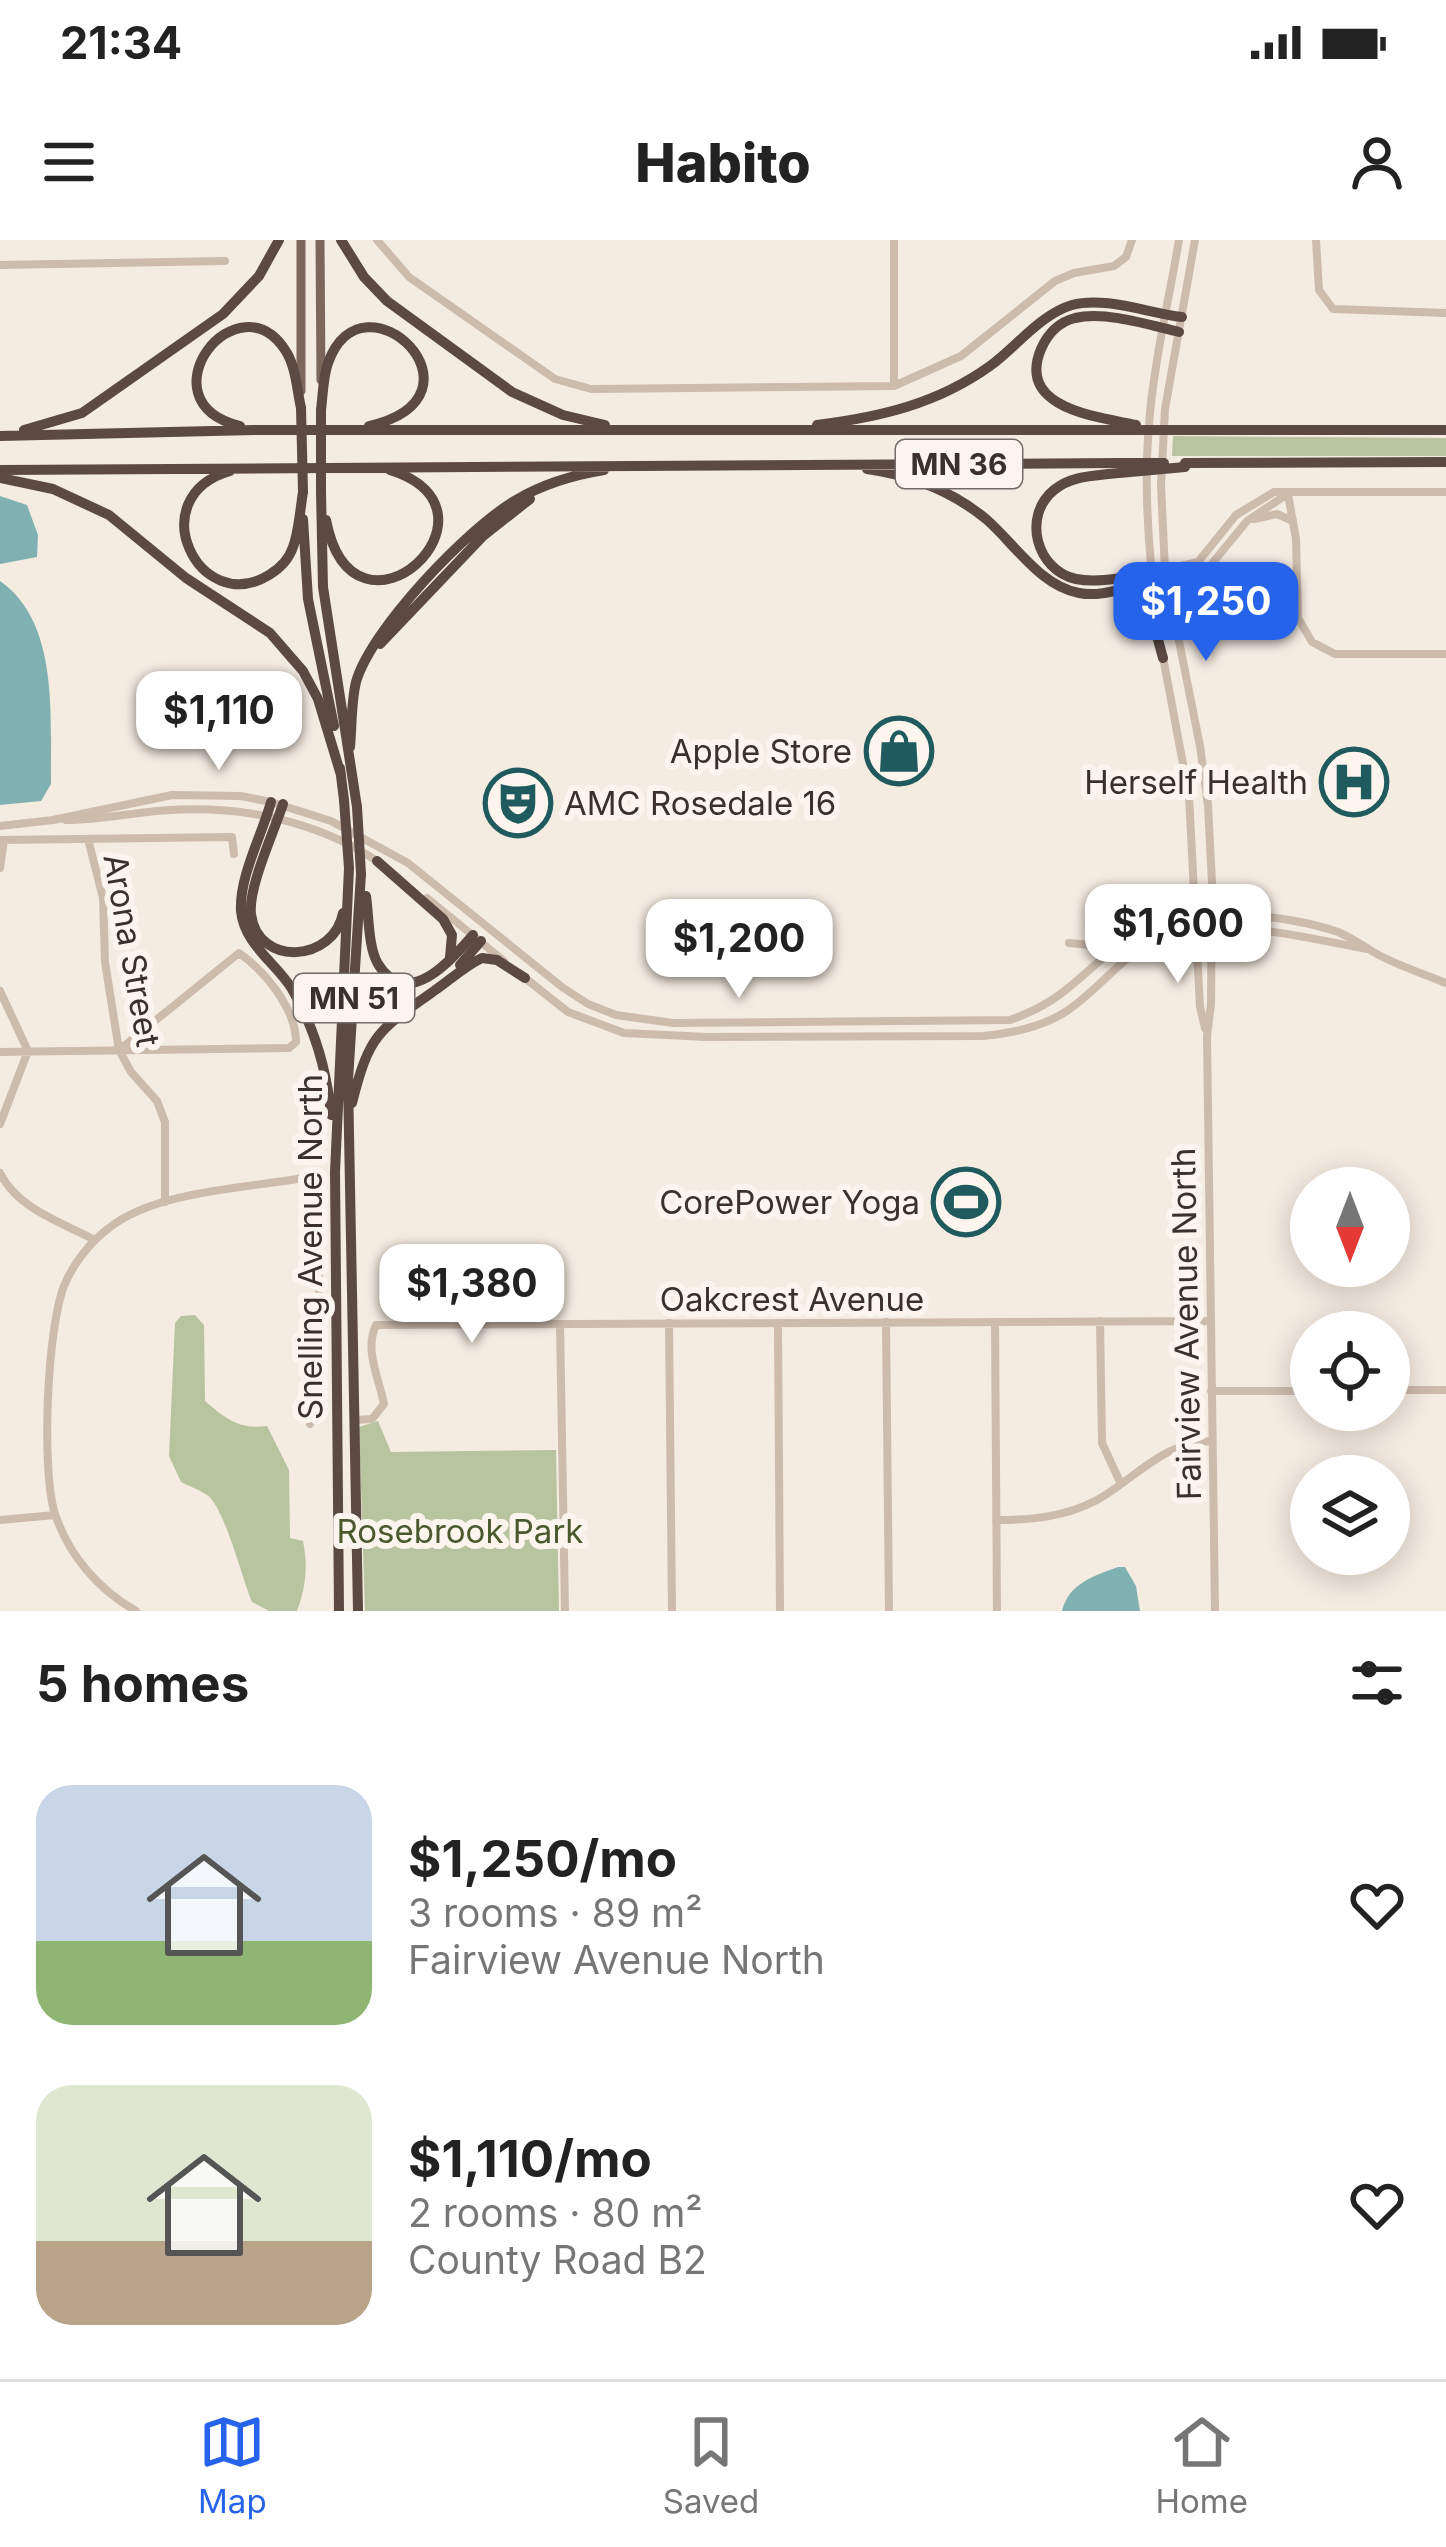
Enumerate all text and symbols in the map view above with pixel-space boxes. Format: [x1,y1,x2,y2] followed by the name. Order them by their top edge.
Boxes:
[60,15,182,70] text: 21:34
[36,129,102,195] icon: menu
[1344,129,1410,195] icon: person
[635,130,811,195] text: Habito
[896,440,1022,488] road number: MN 36
[1108,562,1304,664] pin: $1,250
[1140,577,1272,624] text: $1,250
[121,671,317,773] pin: $1,110
[163,686,275,733] text: $1,110
[864,716,934,786] shop icon: Apple Store
[670,731,852,771] place label: Apple Store
[1319,747,1389,817] hospital icon: Herself Health
[1084,762,1308,802] place label: Herself Health
[483,768,553,838] theatre icon: AMC Rosedale 16
[564,783,836,823] place label: AMC Rosedale 16
[95,851,169,1050] street label: Arona Street
[1080,884,1276,986] pin: $1,600
[641,899,837,1001] pin: $1,200
[1112,899,1244,946] text: $1,600
[673,914,805,961] text: $1,200
[294,974,414,1022] road number: MN 51
[290,1074,330,1420] street label: Snelling Avenue North
[1163,1147,1209,1501] street label: Fairview Avenue North
[931,1167,1001,1237] sports icon: CorePower Yoga
[1290,1167,1410,1287] north arrow
[1290,1167,1410,1575] map controls
[659,1182,920,1222] place label: CorePower Yoga
[374,1244,570,1346] pin: $1,380
[406,1259,538,1306] text: $1,380
[660,1279,924,1319] street label: Oakcrest Avenue
[1290,1311,1410,1431] button: locate
[1290,1455,1410,1575] button: layers
[337,1511,583,1551] park label: Rosebrook Park
[1344,1650,1410,1716] icon: filters
[36,1653,249,1714] text: 5 homes
[408,1828,677,1889] text: $1,250/mo
[132,1833,276,1977] icon: home
[1344,1872,1410,1938] icon: heart
[408,1889,702,1936] text: 3 rooms · 89 m²
[408,1936,825,1983] text: Fairview Avenue North
[408,2128,652,2189] text: $1,110/mo
[132,2133,276,2277] icon: home
[1344,2172,1410,2238] icon: heart
[408,2189,703,2236] text: 2 rooms · 80 m²
[408,2236,707,2283] text: County Road B2
[198,2409,267,2521] tab: Map
[663,2409,759,2521] tab: Saved
[1155,2409,1248,2521] tab: Home

